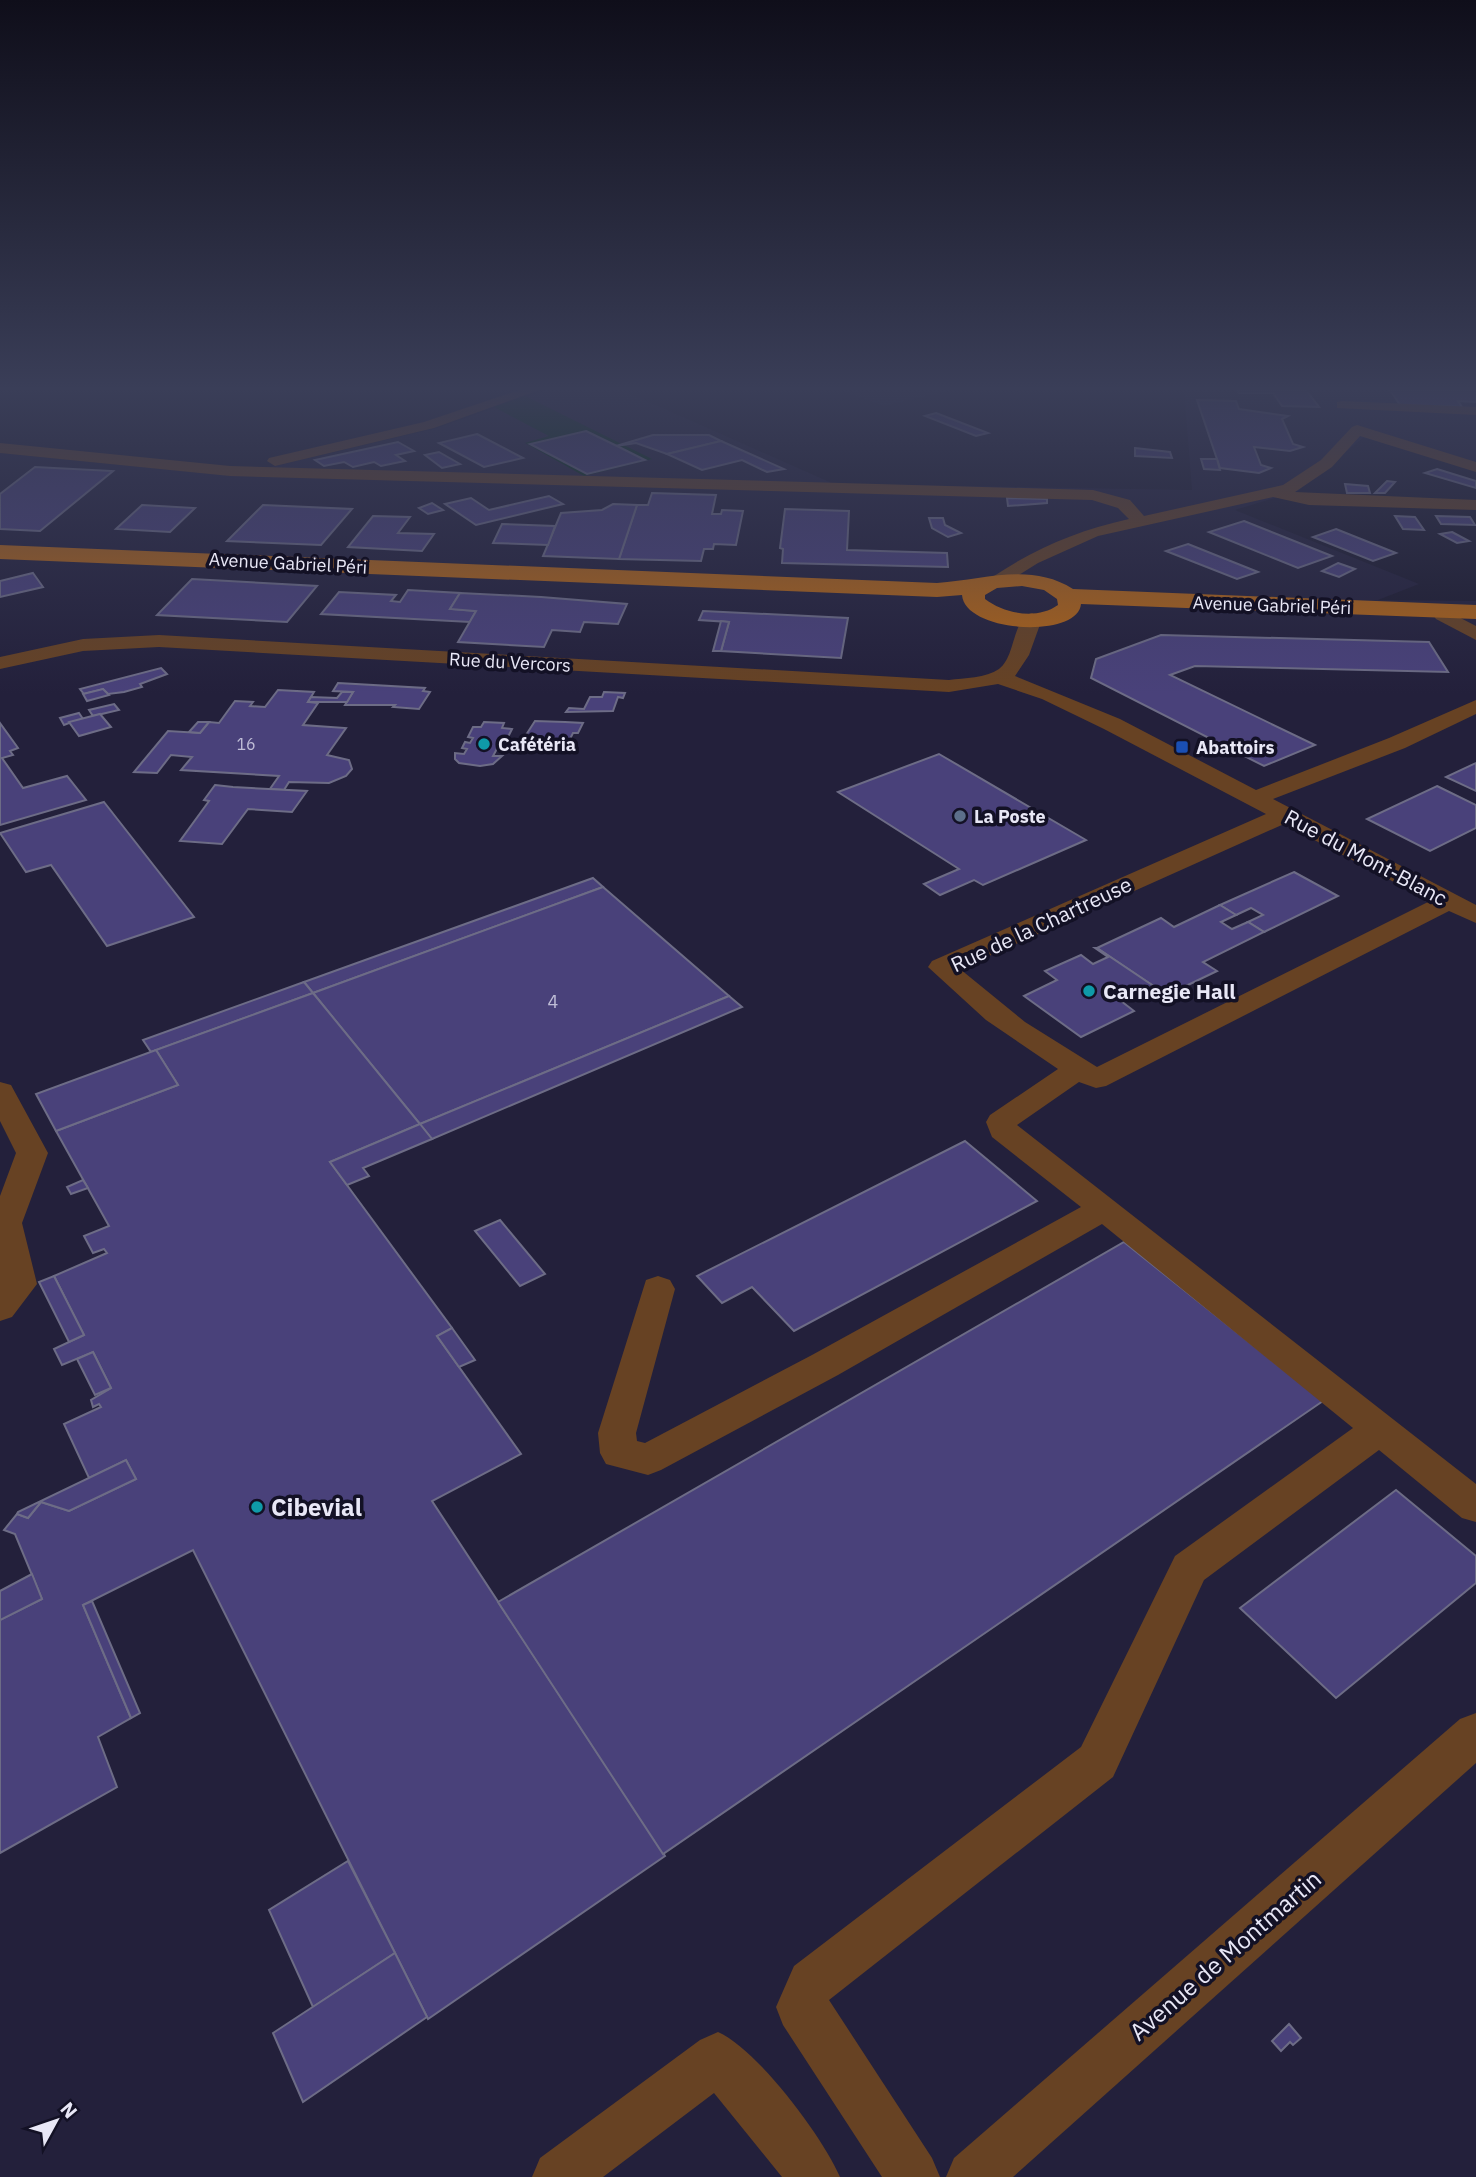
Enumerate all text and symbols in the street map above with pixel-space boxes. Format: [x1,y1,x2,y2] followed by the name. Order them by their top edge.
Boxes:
[208,547,368,579] street label: Avenue Gabriel Péri
[1192,591,1352,619] street label: Avenue Gabriel Péri
[448,647,572,677] street label: Rue du Vercors
[498,733,576,756] place label: Cafétéria
[236,734,256,754] house number: 16
[476,736,492,752] marker: Cafétéria
[1196,736,1275,759] place label: Abattoirs
[1174,739,1190,755] marker: Abattoirs
[1280,802,1452,912] street label: Rue du Mont-Blanc
[974,805,1046,828] place label: La Poste
[952,808,968,824] marker: La Poste
[946,870,1136,978] street label: Rue de la Chartreuse
[1103,977,1236,1005] place label: Carnegie Hall
[1081,983,1097,999] marker: Carnegie Hall
[548,990,559,1013] house number: 4
[271,1491,362,1523] place label: Cibevial
[249,1499,265,1515] marker: Cibevial
[1122,1863,1328,2047] street label: Avenue de Montmartin
[21,2086,91,2156] north arrow
[55,2097,83,2123] text: N

